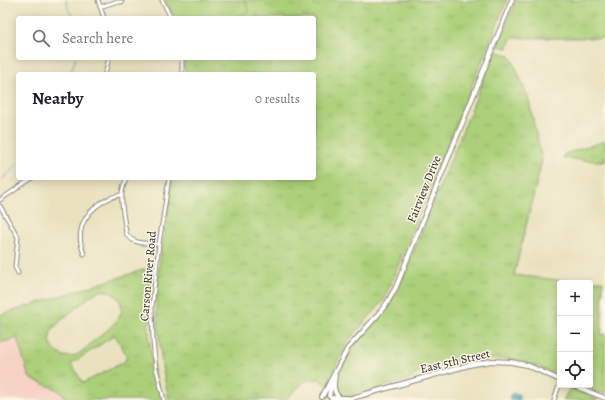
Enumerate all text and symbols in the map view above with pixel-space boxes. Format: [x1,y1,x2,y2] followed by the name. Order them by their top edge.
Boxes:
[16,16,316,60] search box
[30,27,52,49] icon: search
[62,28,133,48] text: Search here
[32,87,83,110] text: Nearby
[255,90,300,107] text: 0 results
[403,153,445,225] street label: Fairview Drive
[136,230,160,322] street label: Carson River Road
[557,280,593,388] map controls
[557,280,593,316] button: +
[557,316,593,352] button: −
[419,345,491,377] street label: East 5th Street
[557,352,593,388] button: locate

